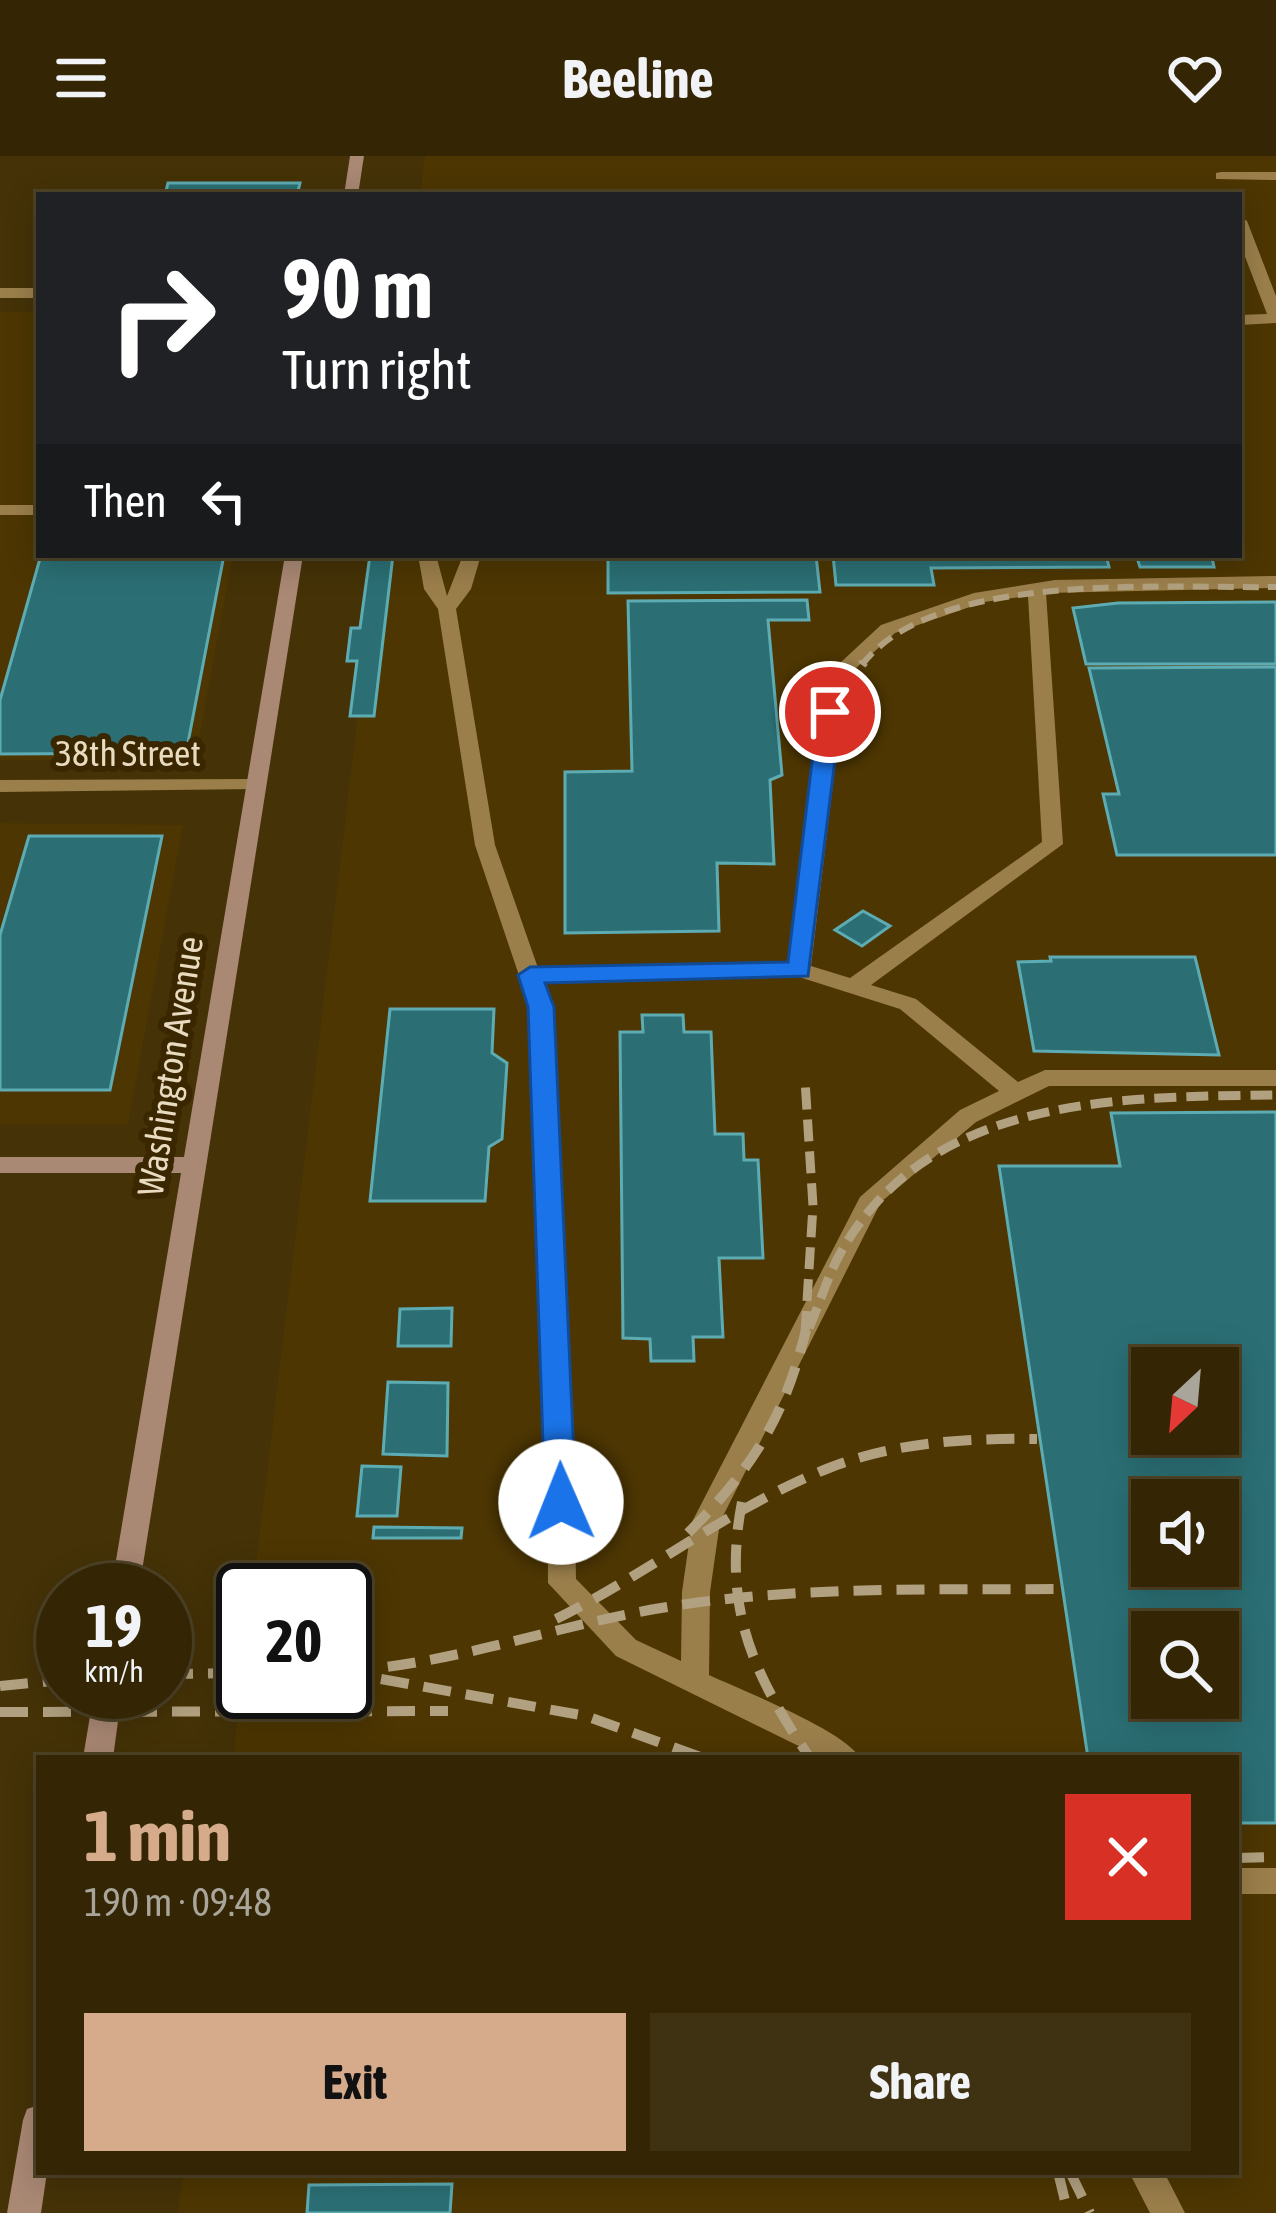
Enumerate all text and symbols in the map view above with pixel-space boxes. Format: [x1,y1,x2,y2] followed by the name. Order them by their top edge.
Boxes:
[48,45,114,111] icon: menu
[1162,45,1228,111] icon: heart
[562,48,714,109] text: Beeline
[84,240,240,396] icon: right
[282,240,433,336] text: 90 m
[282,339,472,400] text: Turn right
[191,468,257,534] icon: left
[84,475,167,527] text: Then
[779,661,881,763] pin
[797,679,863,745] icon: arrive
[55,732,201,774] street label: 38th Street
[129,933,211,1199] street label: Washington Avenue
[1131,1347,1239,1455] north arrow
[1131,1347,1239,1719] map controls
[498,1439,624,1565] position arrow
[1131,1479,1239,1587] button: sound
[216,1563,372,1719] speed limit sign: 20
[86,1591,142,1660] text: 19
[1131,1611,1239,1719] button: search
[84,1654,144,1688] text: km/h
[84,1794,231,1876] text: 1 min
[1065,1794,1191,1920] button: close
[84,1880,272,1924] text: 190 m · 09:48
[84,2013,626,2151] button: Exit
[650,2013,1191,2151] button: Share

